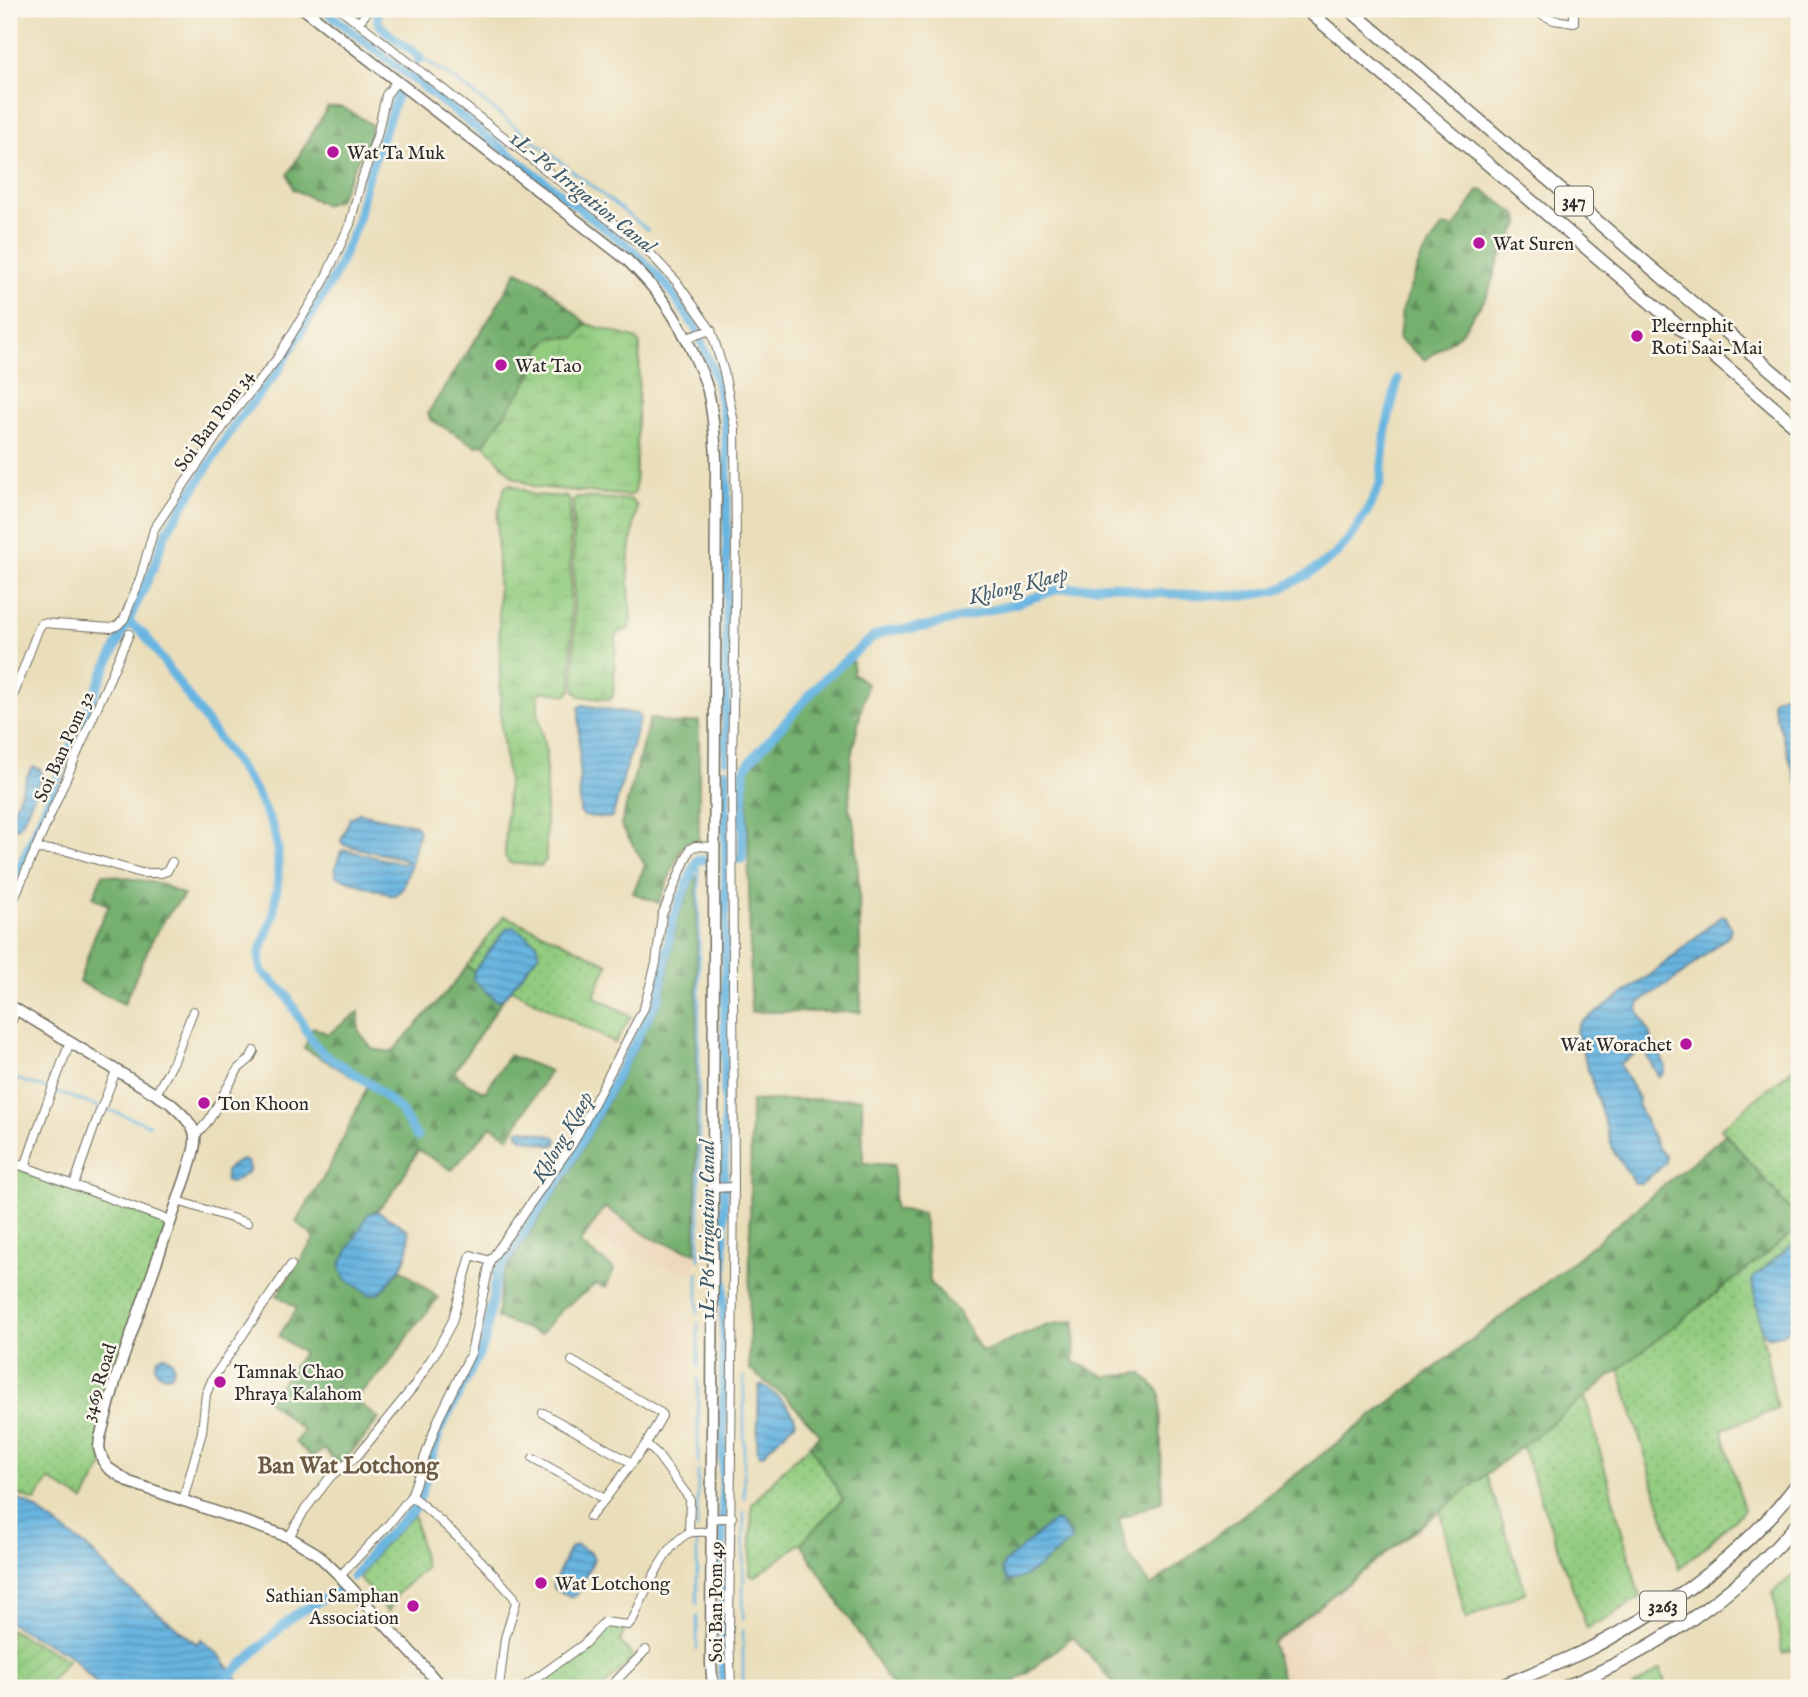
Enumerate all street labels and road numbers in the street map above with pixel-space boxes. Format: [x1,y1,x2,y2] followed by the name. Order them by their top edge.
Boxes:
[1555,186,1593,216] road number: 347
[170,365,260,477] street label: Soi Ban Pom 34
[29,687,100,806] street label: Soi Ban Pom 32
[77,1340,123,1424] street label: 3469 Road
[705,1541,729,1663] street label: Soi Ban Pom 49
[1640,1591,1686,1620] road number: 3263

